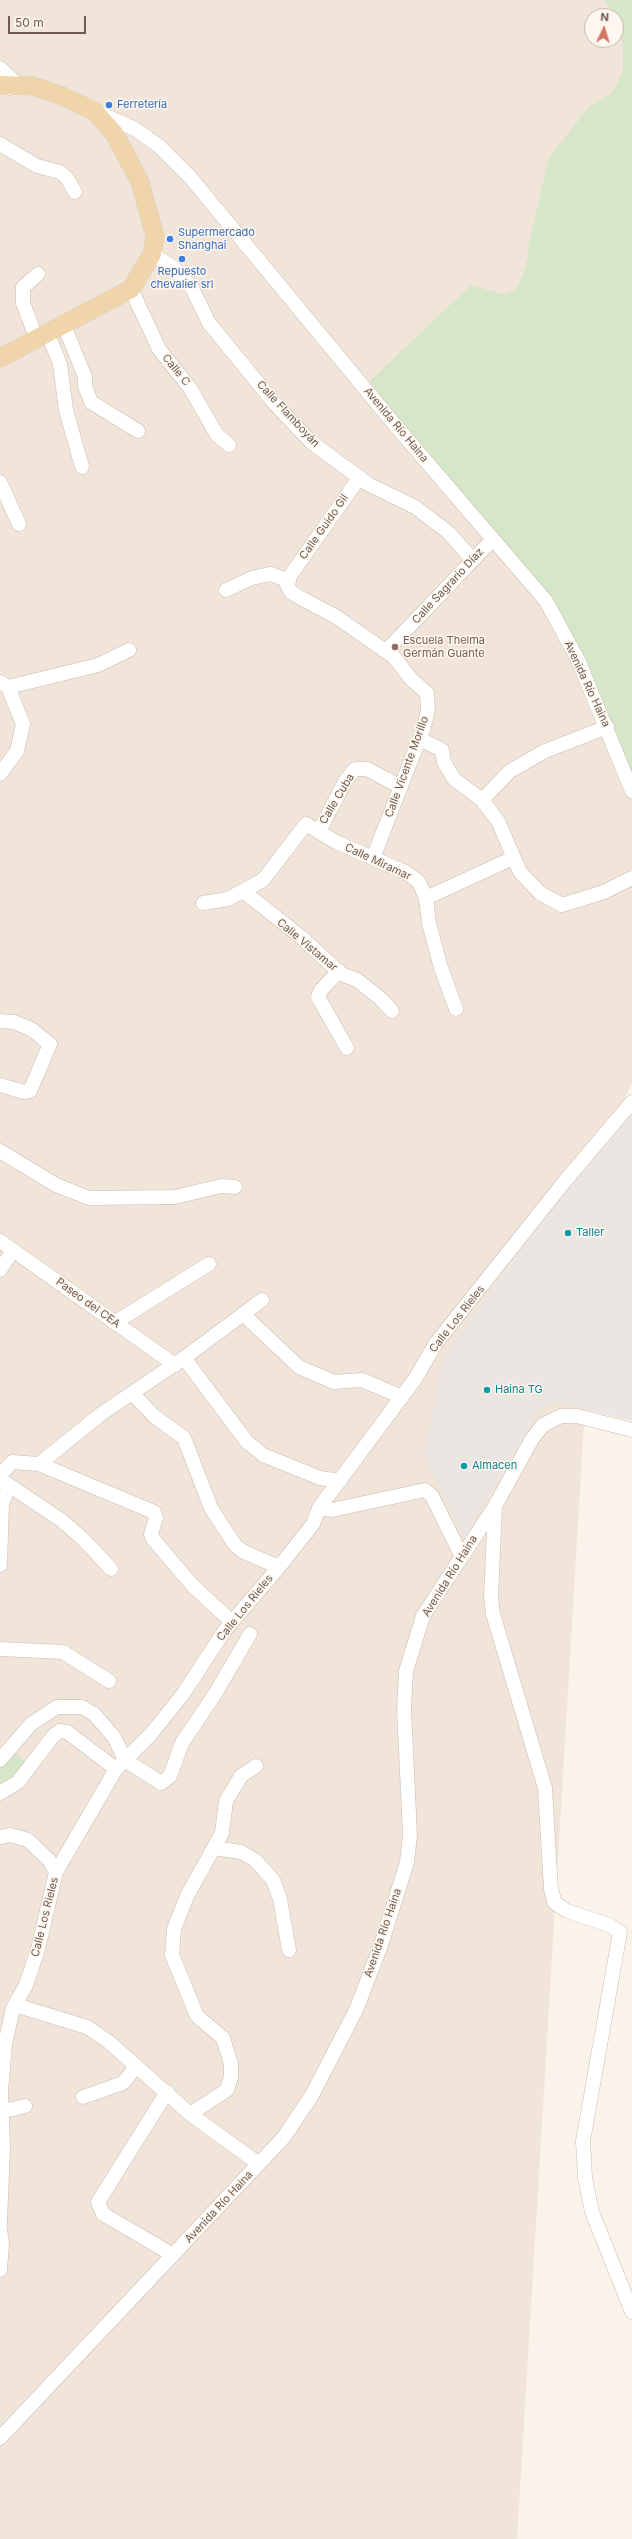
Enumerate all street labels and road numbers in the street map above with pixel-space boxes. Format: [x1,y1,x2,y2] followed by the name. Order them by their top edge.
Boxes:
[159,351,193,389] street label: Calle C
[254,378,322,450] street label: Calle Flamboyán
[361,385,431,465] street label: Avenida Río Haina
[297,492,351,562] street label: Calle Guido Gil
[409,545,487,627] street label: Calle Sagrario Díaz
[561,639,613,729] street label: Avenida Río Haina
[383,715,431,819] street label: Calle Vicente Morillo
[317,771,357,827] street label: Calle Cuba
[343,841,413,883] street label: Calle Miramar
[274,916,340,974] street label: Calle Vistamar
[53,1275,123,1331] street label: Paseo del CEA
[427,1283,487,1355] street label: Calle Los Rieles
[420,1533,480,1619] street label: Avenida Río Haina
[214,1572,276,1644] street label: Calle Los Rieles
[29,1876,61,1958] street label: Calle Los Rieles
[362,1887,404,1979] street label: Avenida Río Haina
[182,2168,256,2246] street label: Avenida Río Haina

